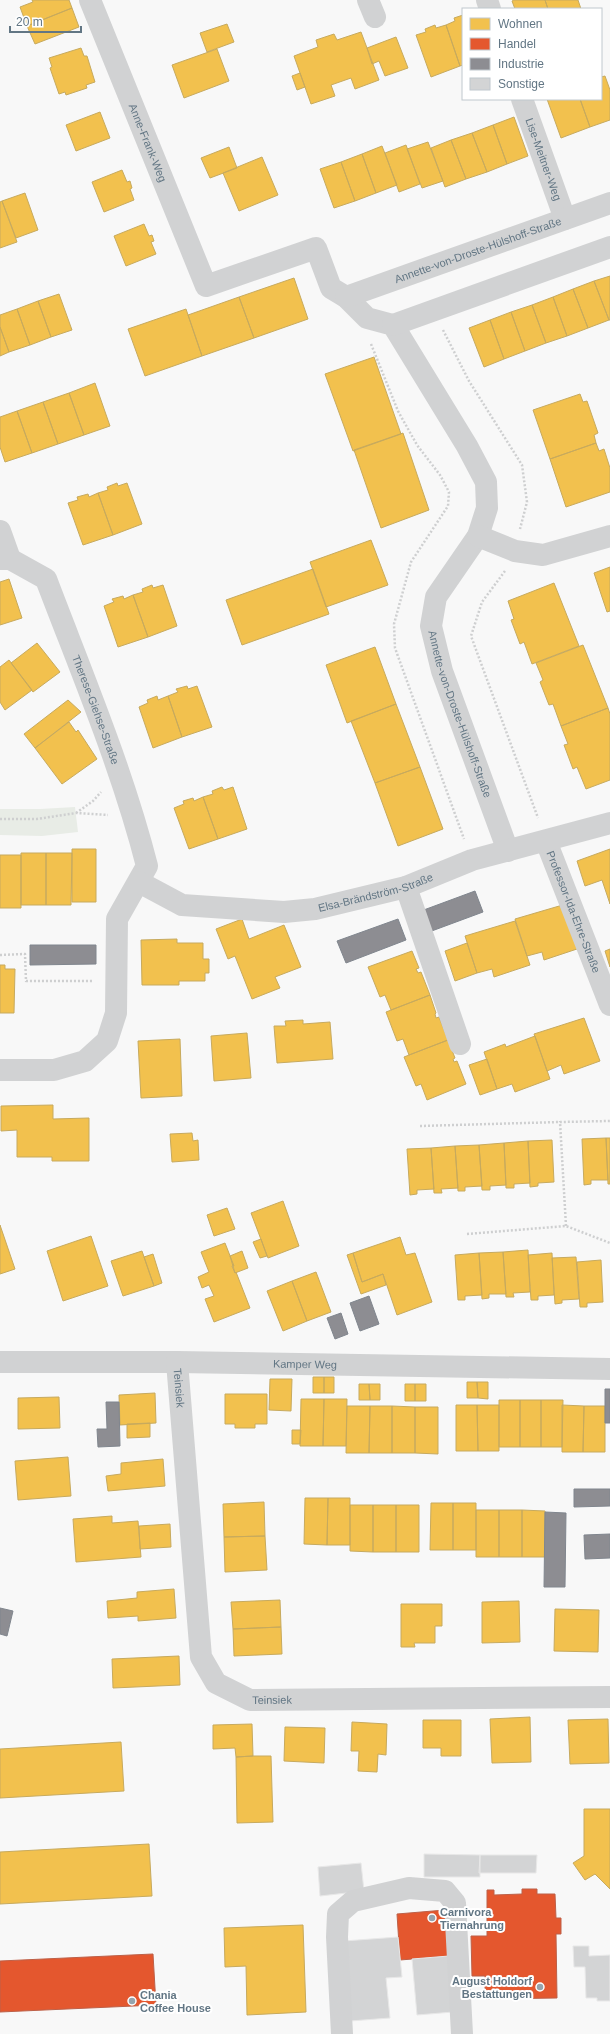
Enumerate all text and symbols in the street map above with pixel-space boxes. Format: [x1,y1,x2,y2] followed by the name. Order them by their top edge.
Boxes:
[10,8,81,34] scale bar
[462,8,602,100] legend
[16,15,43,29] text: 20 m
[498,17,542,31] text: Wohnen
[498,37,536,51] text: Handel
[498,57,544,71] text: Industrie
[498,77,545,91] text: Sonstige
[127,102,169,184] street label: Anne-Frank-Weg
[523,116,564,202] street label: Lise-Meitner-Weg
[393,215,563,285] street label: Annette-von-Droste-Hülshoff-Straße
[426,629,494,799] street label: Annette-von-Droste-Hülshoff-Straße
[70,653,122,766] street label: Therese-Giehse-Straße
[544,849,603,974] street label: Professor-Ida-Ehre-Straße
[317,871,435,914] street label: Elsa-Brändström-Straße
[273,1358,337,1371] street label: Kamper Weg
[172,1368,187,1409] street label: Teinsiek
[252,1694,292,1706] street label: Teinsiek
[440,1906,504,1931] place label: Carnivora Tiernahrung
[427,1913,437,1923] marker: Carnivora Tiernahrung
[452,1975,532,2000] place label: August Holdorf Bestattungen
[535,1982,545,1992] marker: August Holdorf Bestattungen
[140,1989,211,2014] place label: Chania Coffee House
[127,1996,137,2006] marker: Chania Coffee House

